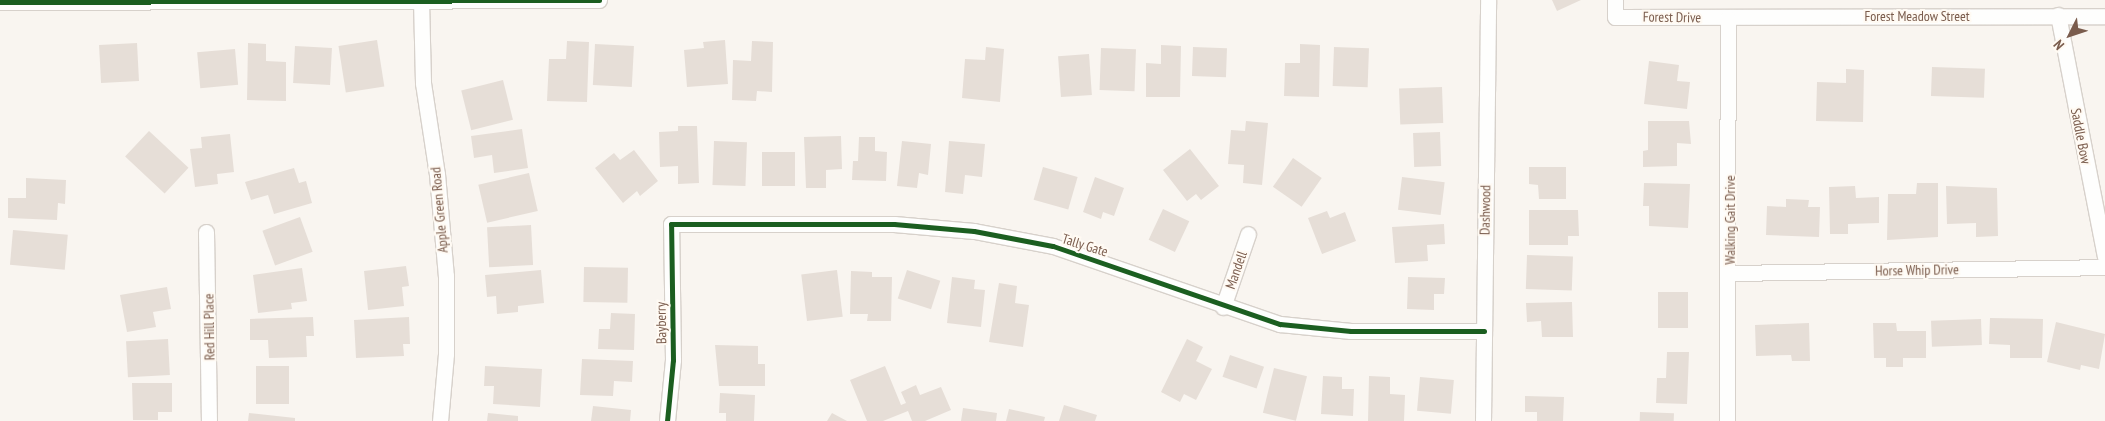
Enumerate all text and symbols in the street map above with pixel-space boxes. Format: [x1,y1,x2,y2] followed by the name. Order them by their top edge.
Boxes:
[1643,8,1701,26] street label: Forest Drive
[1864,8,1970,24] street label: Forest Meadow Street
[2045,10,2095,60] north arrow
[2049,36,2068,54] text: N
[2067,107,2095,165] street label: Saddle Bow
[427,166,451,254] street label: Apple Green Road
[1722,175,1738,265] street label: Walking Gait Drive
[1476,185,1494,235] street label: Dashwood
[1060,230,1110,260] street label: Tally Gate
[1222,249,1250,291] street label: Mandell
[1875,261,1959,279] street label: Horse Whip Drive
[200,293,218,361] street label: Red Hill Place
[652,302,670,344] street label: Bayberry

